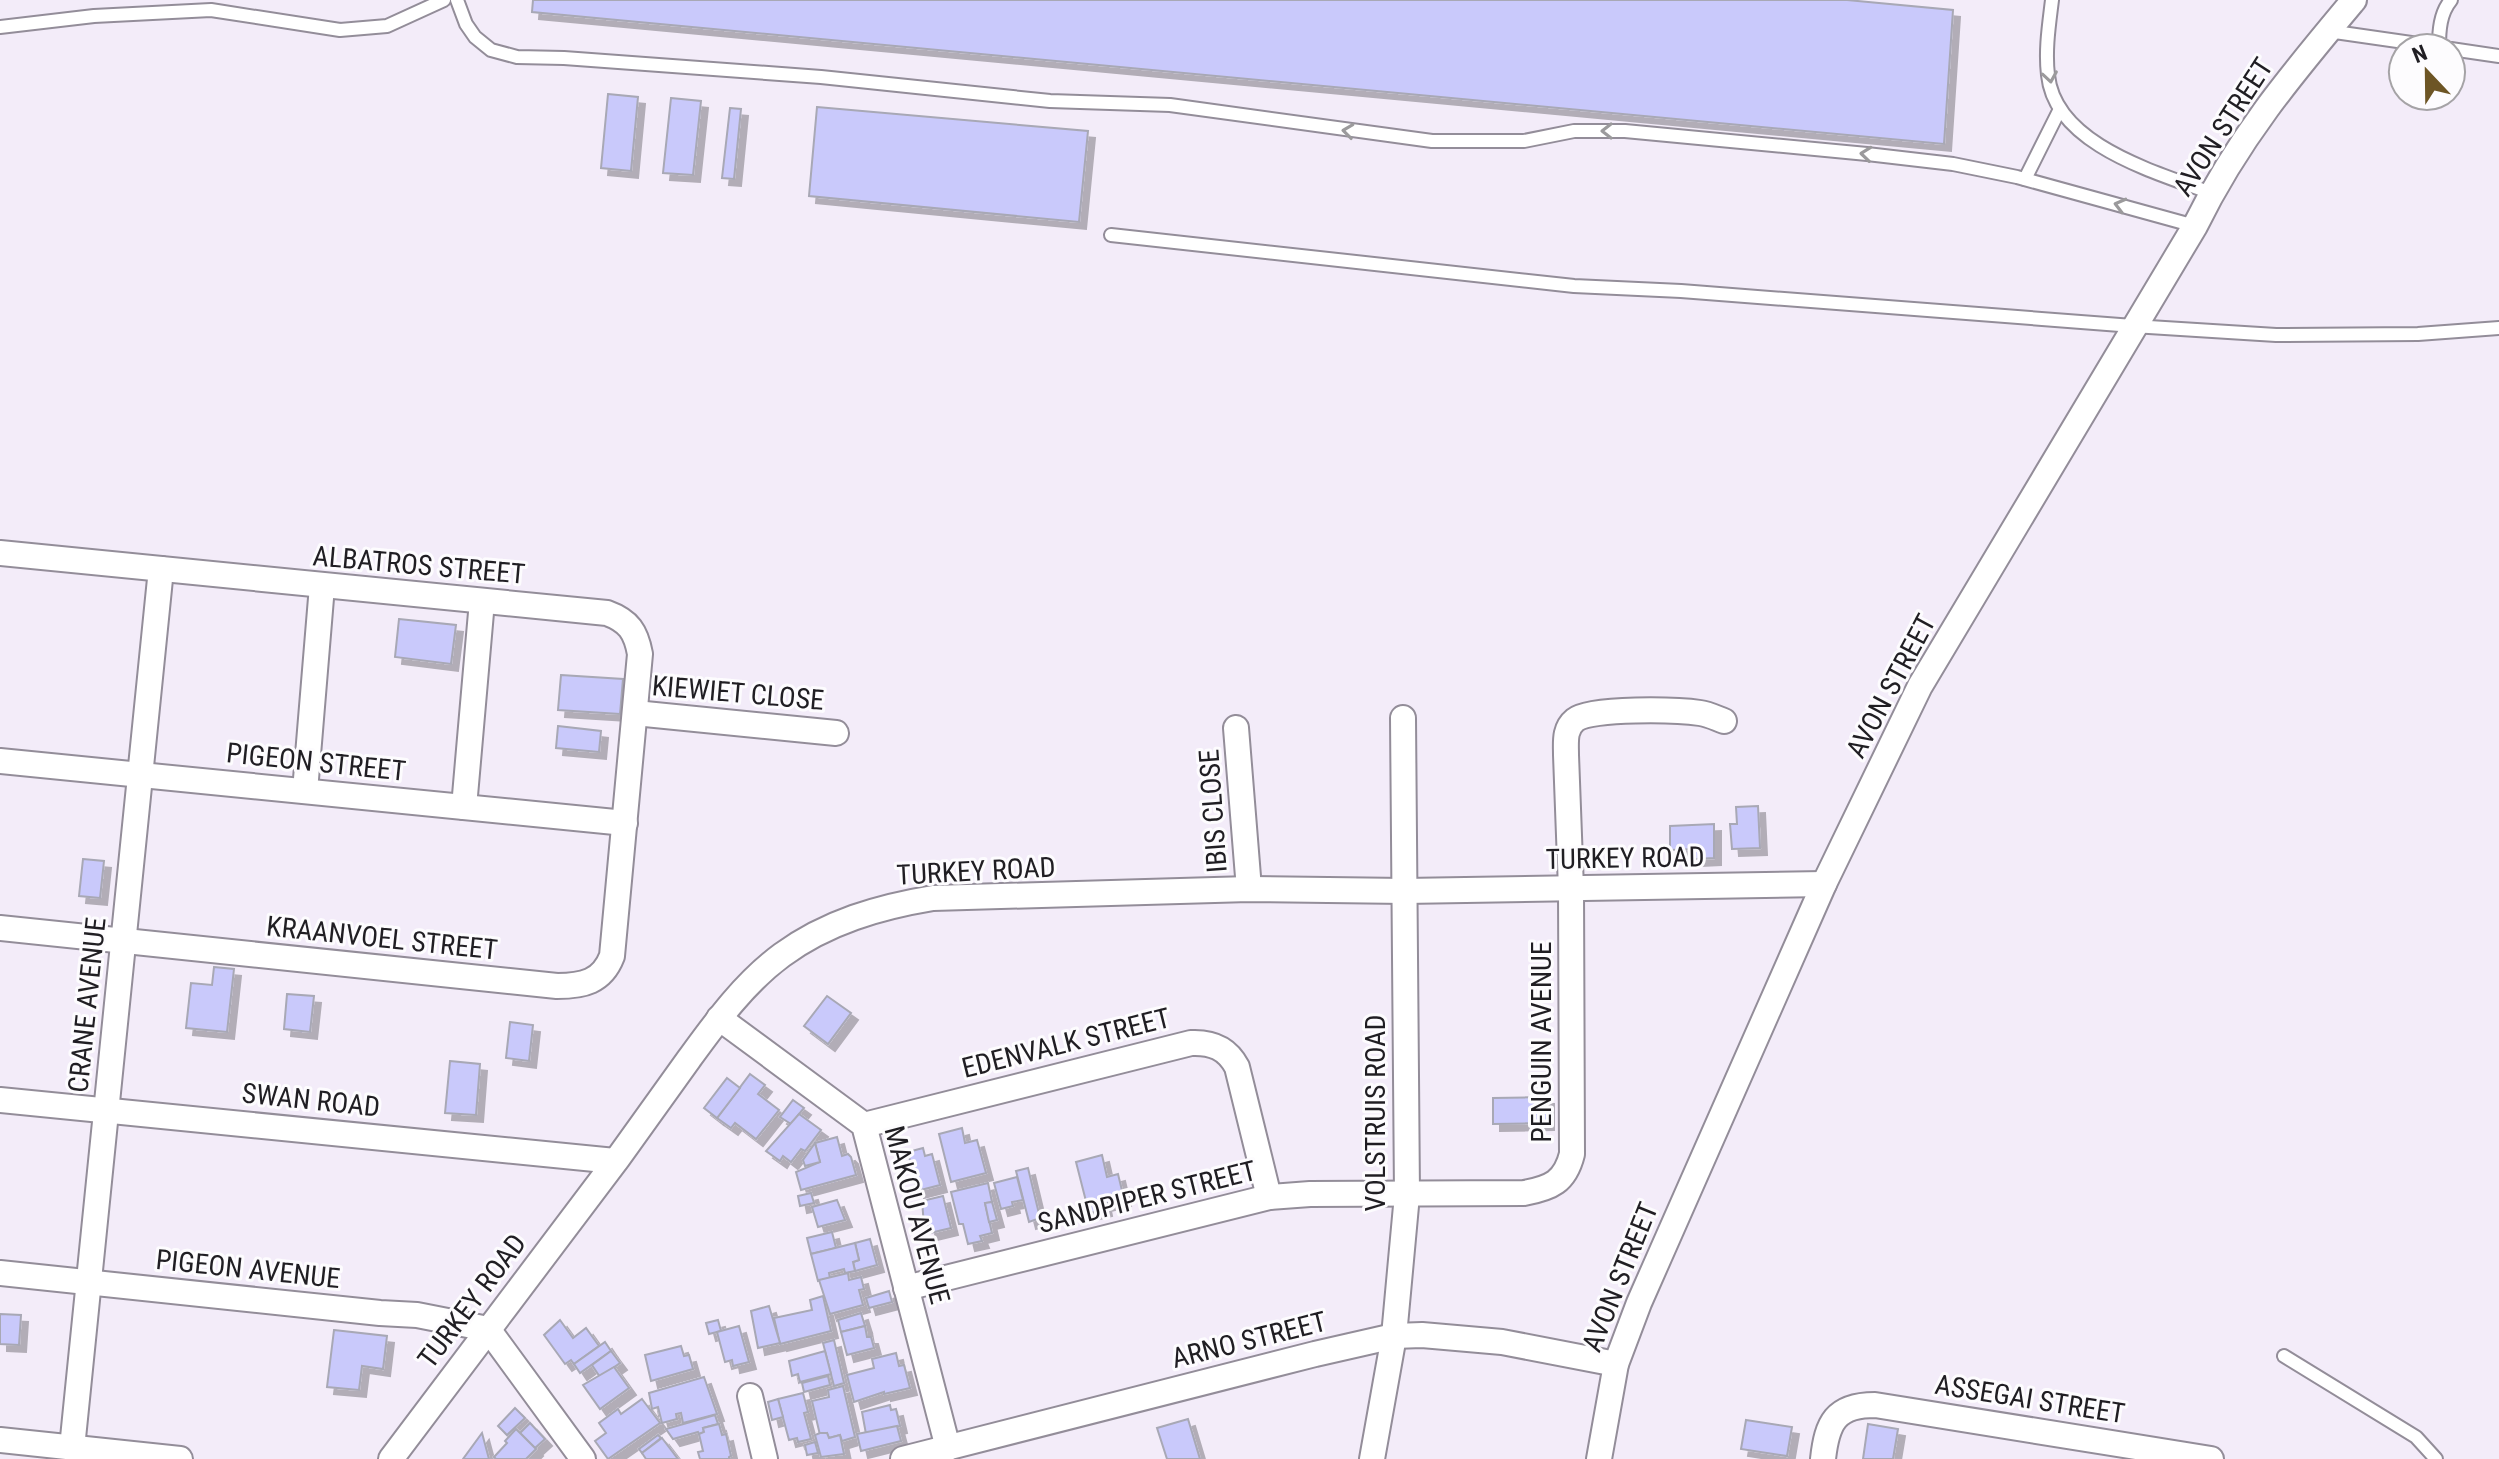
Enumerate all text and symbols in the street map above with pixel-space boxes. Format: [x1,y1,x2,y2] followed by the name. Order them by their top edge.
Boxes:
[2387,32,2467,112] north arrow
[2409,40,2431,68] text: N
[2166,52,2280,202] street label: AVON STREET
[2041,71,2058,84] one-way arrow
[1342,122,1355,139] one-way arrow
[1600,122,1613,140] one-way arrow
[1859,145,1872,162] one-way arrow
[2113,198,2127,215] one-way arrow
[311,539,527,591] street label: ALBATROS STREET
[1839,609,1943,763] street label: AVON STREET
[651,669,825,717] street label: KIEWIET CLOSE
[225,736,407,788] street label: PIGEON STREET
[1192,748,1234,874] street label: IBIS CLOSE
[1545,840,1705,876] street label: TURKEY ROAD
[896,850,1056,892] street label: TURKEY ROAD
[265,909,499,967] street label: KRAANVOEL STREET
[61,916,113,1094] street label: CRANE AVENUE
[1525,941,1558,1143] street label: PENGUIN AVENUE
[958,1001,1174,1085] street label: EDENVALK STREET
[1359,1015,1392,1211] street label: VOLSTRUIS ROAD
[240,1076,382,1124] street label: SWAN ROAD
[877,1122,957,1308] street label: MAKOU AVENUE
[1034,1154,1260,1240] street label: SANDPIPER STREET
[1575,1198,1665,1356] street label: AVON STREET
[411,1228,533,1374] street label: TURKEY ROAD
[154,1243,342,1295] street label: PIGEON AVENUE
[1168,1305,1330,1375] street label: ARNO STREET
[1933,1368,2127,1430] street label: ASSEGAI STREET

